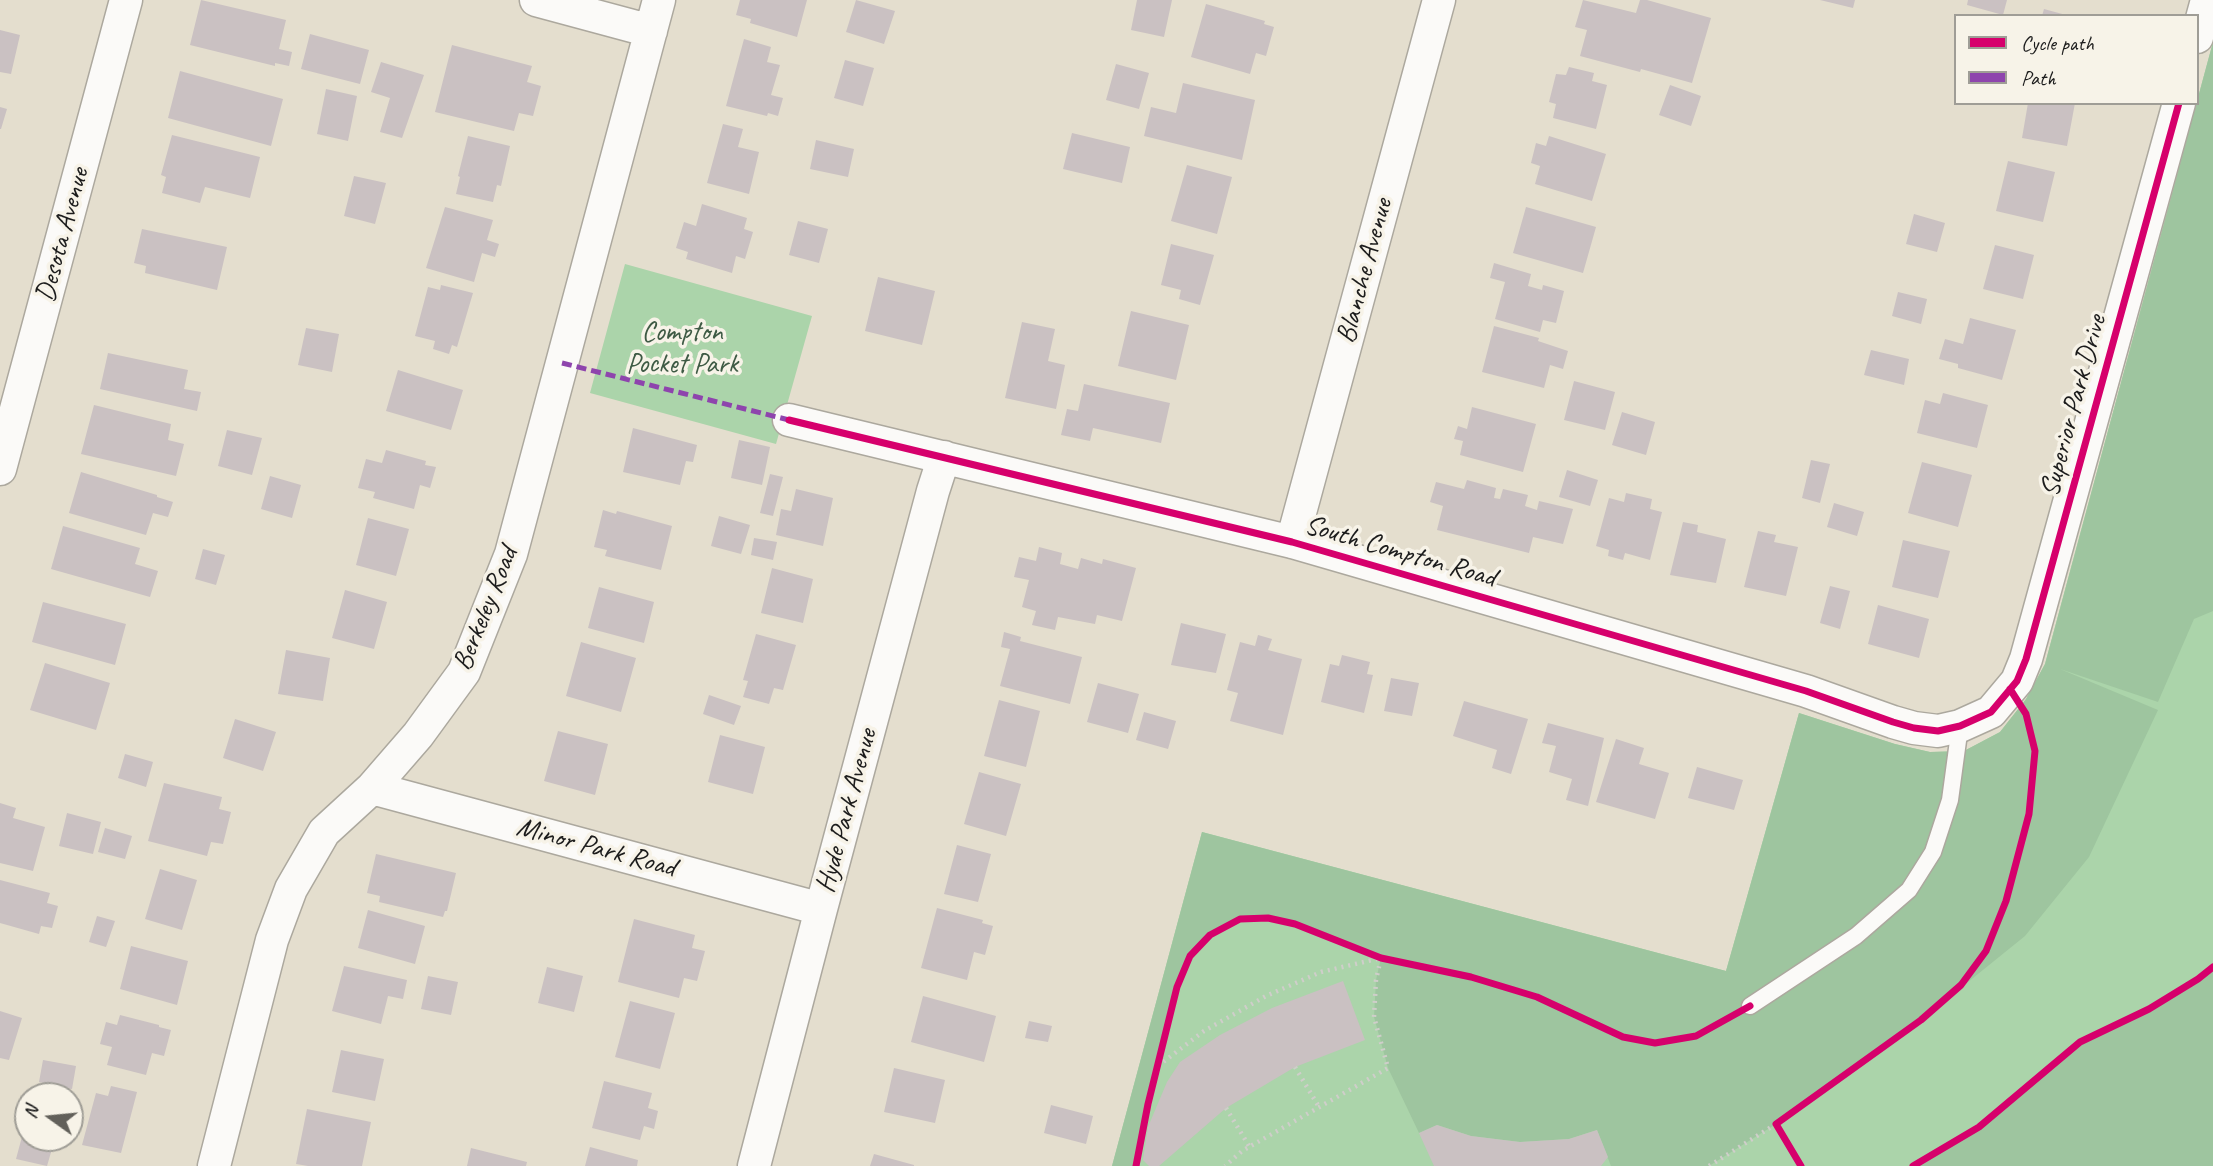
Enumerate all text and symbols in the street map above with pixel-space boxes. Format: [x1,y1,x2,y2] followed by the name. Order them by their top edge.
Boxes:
[1954,14,2199,105] legend
[2021,30,2094,56] text: Cycle path
[2021,65,2056,91] text: Path
[29,165,97,305] street label: Desota Avenue
[1330,195,1400,347] street label: Blanche Avenue
[2034,312,2114,500] street label: Superior Park Drive
[626,316,738,382] park label: Compton Pocket Park
[1301,509,1499,595] street label: South Compton Road
[446,542,526,676] street label: Berkeley Road
[809,726,885,896] street label: Hyde Park Avenue
[513,811,679,885] street label: Minor Park Road
[14,1082,84,1152] north arrow
[18,1103,44,1121] text: N

